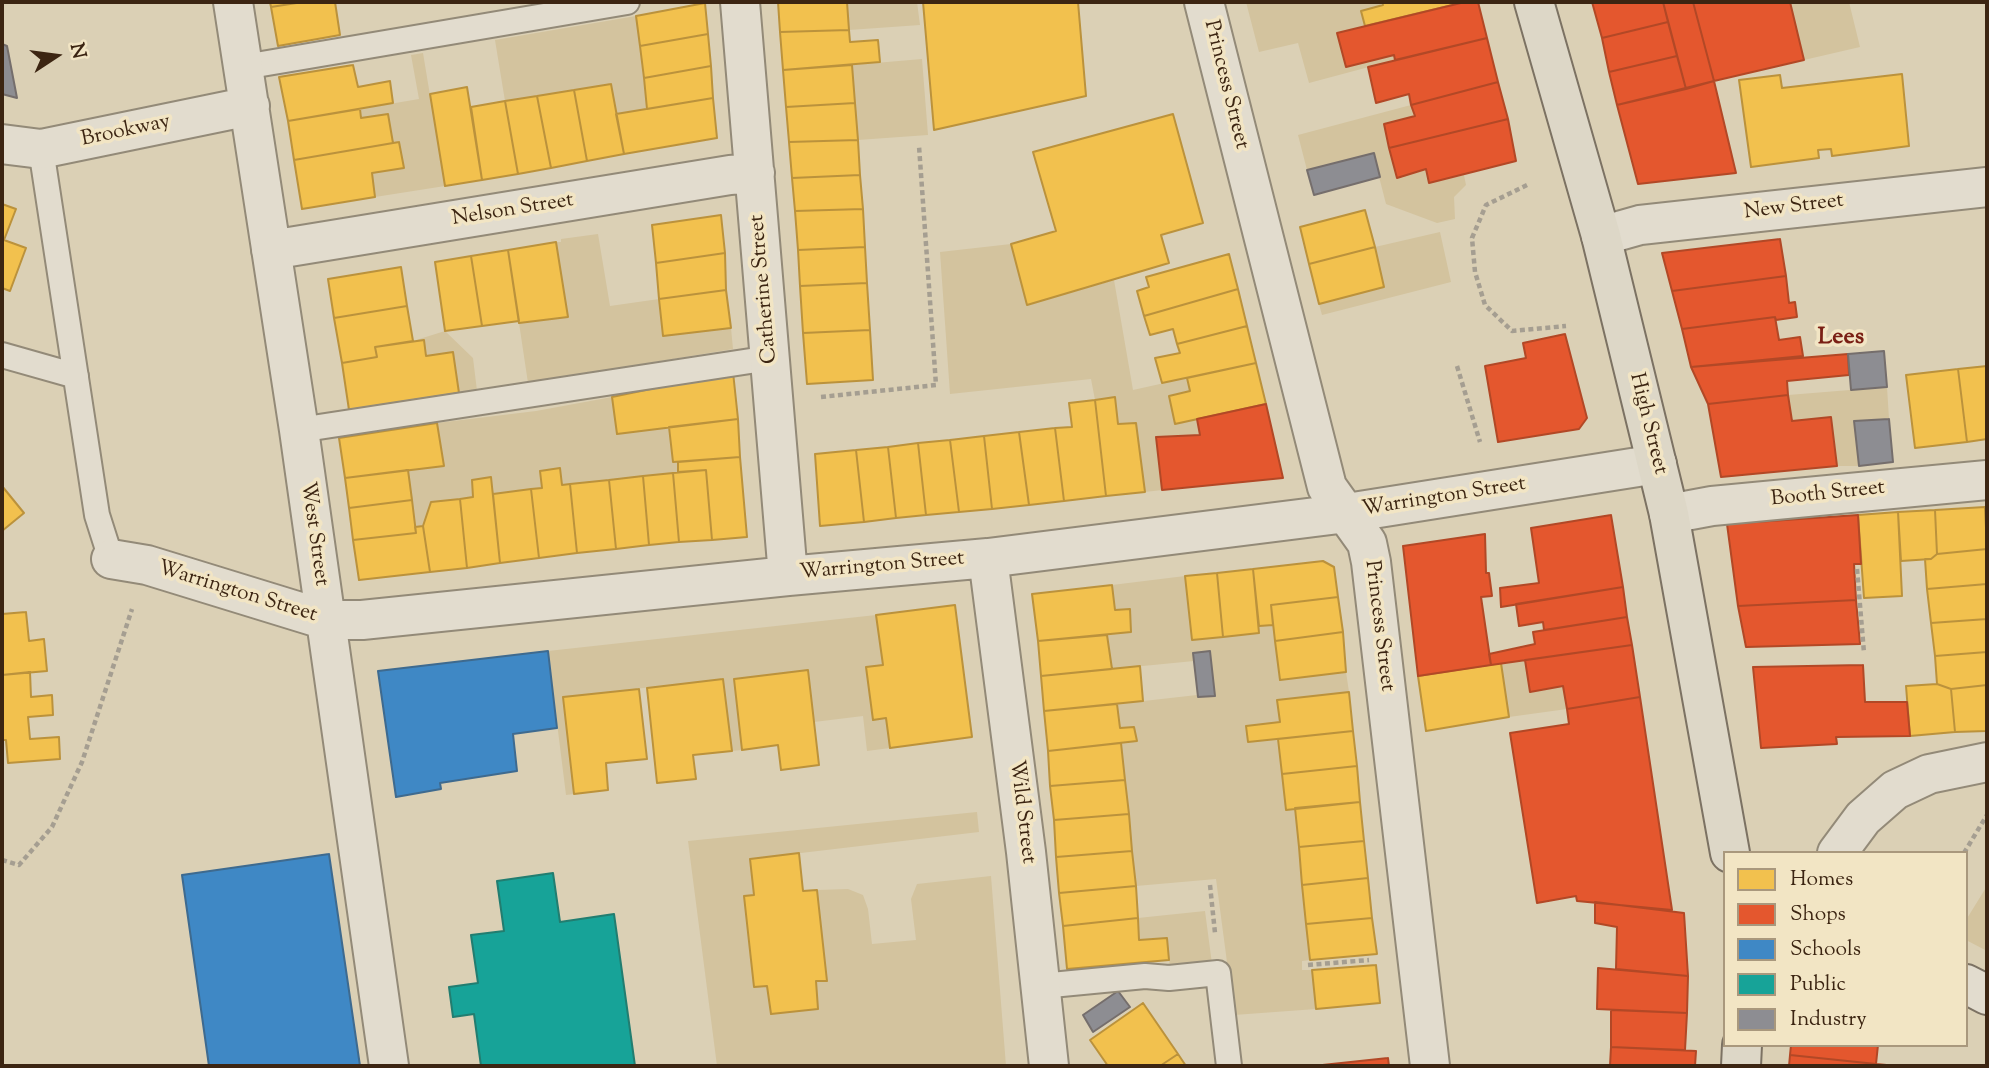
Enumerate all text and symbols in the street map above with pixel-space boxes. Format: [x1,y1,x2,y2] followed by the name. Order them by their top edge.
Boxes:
[1197,18,1253,152] street label: Princess Street
[21,21,91,91] north arrow
[62,41,92,62] text: N
[79,110,173,154] street label: Brookway
[450,189,576,233] street label: Nelson Street
[1743,189,1845,227] street label: New Street
[746,213,784,365] street label: Catherine Street
[1818,325,1864,353] district label: Lees
[1622,371,1672,477] street label: High Street
[1360,473,1528,523] street label: Warrington Street
[1770,476,1886,514] street label: Booth Street
[293,480,333,588] street label: West Street
[799,547,965,587] street label: Warrington Street
[154,557,320,629] street label: Warrington Street
[1357,559,1399,693] street label: Princess Street
[1002,759,1040,865] street label: Wild Street
[1723,851,1968,1047] legend
[1790,865,1853,895] text: Homes
[1790,900,1846,930] text: Shops
[1790,935,1861,965] text: Schools
[1790,970,1846,1000] text: Public
[1790,1005,1867,1035] text: Industry

